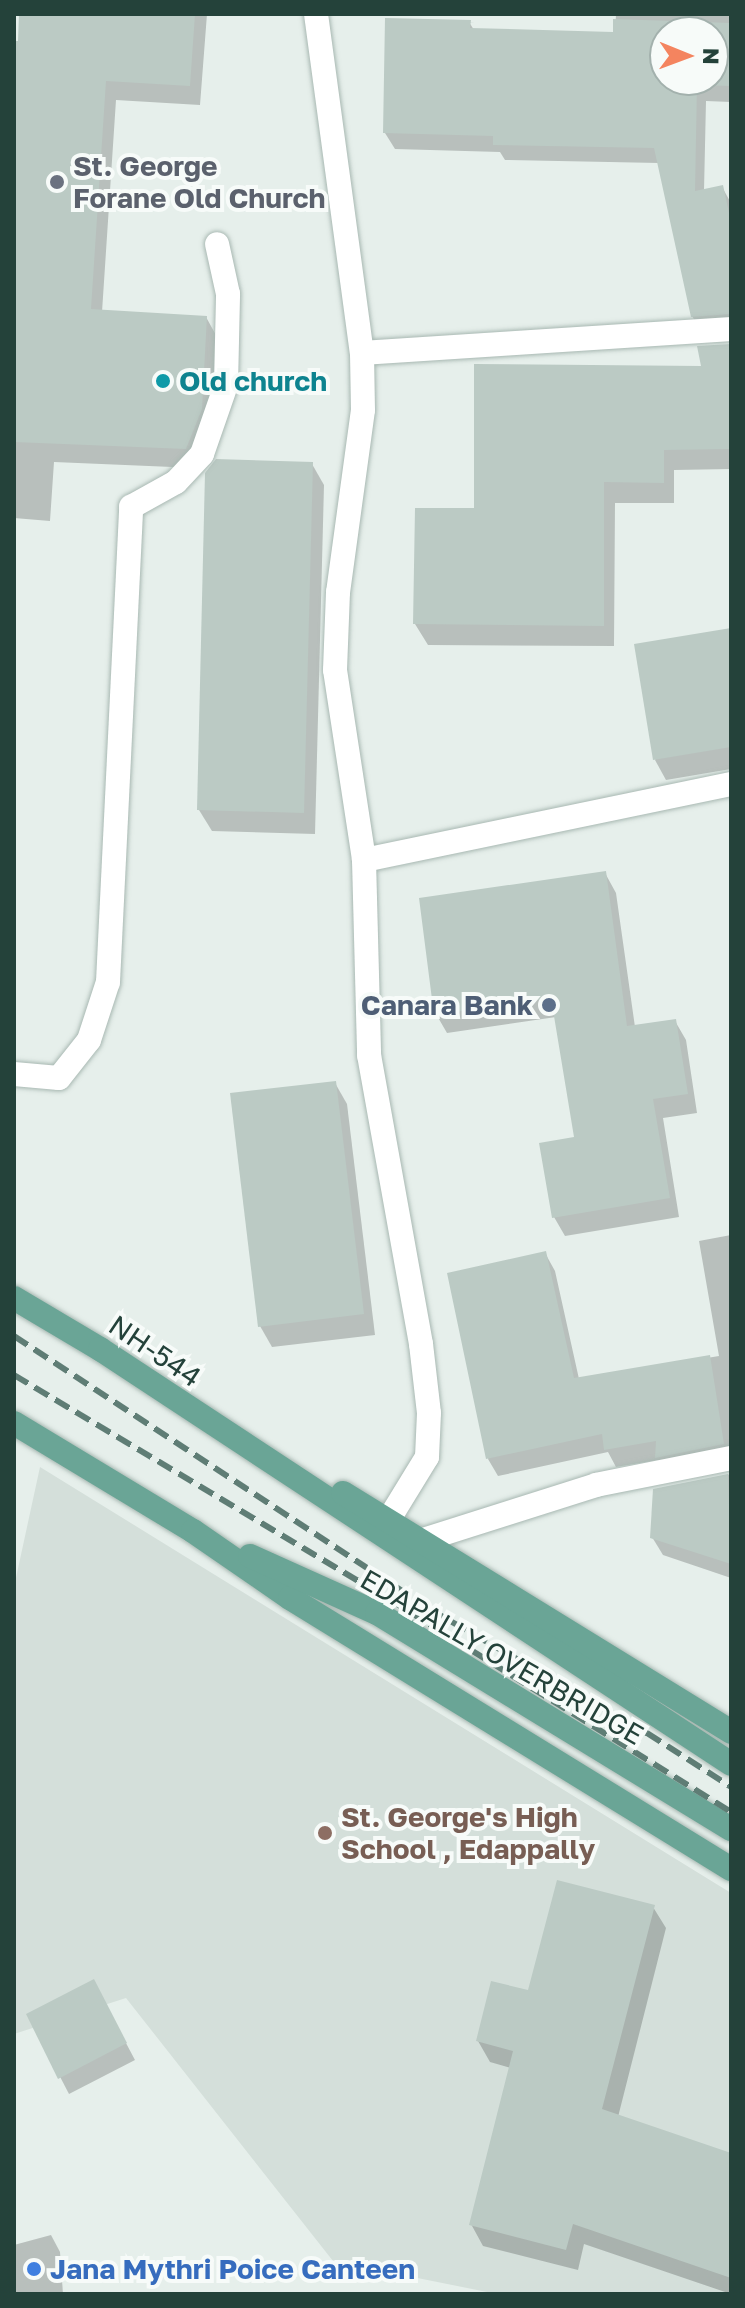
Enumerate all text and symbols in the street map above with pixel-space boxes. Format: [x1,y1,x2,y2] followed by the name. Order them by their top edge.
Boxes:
[649,16,729,96] north arrow
[698,48,725,65] text: N
[73,149,325,215] place label: St. George Forane Old Church
[48,173,66,191] marker: St. George Forane Old Church
[179,364,327,398] place label: Old church
[154,372,172,390] marker: Old church
[361,988,533,1022] place label: Canara Bank
[540,996,558,1014] marker: Canara Bank
[103,1308,207,1394] street label: NH-544
[354,1562,650,1752] street label: EDAPALLY OVERBRIDGE
[341,1800,595,1866] place label: St. George's High School , Edappally
[316,1824,334,1842] marker: St. George's High School , Edappally
[50,2252,415,2286] place label: Jana Mythri Poice Canteen
[25,2260,43,2278] marker: Jana Mythri Poice Canteen

